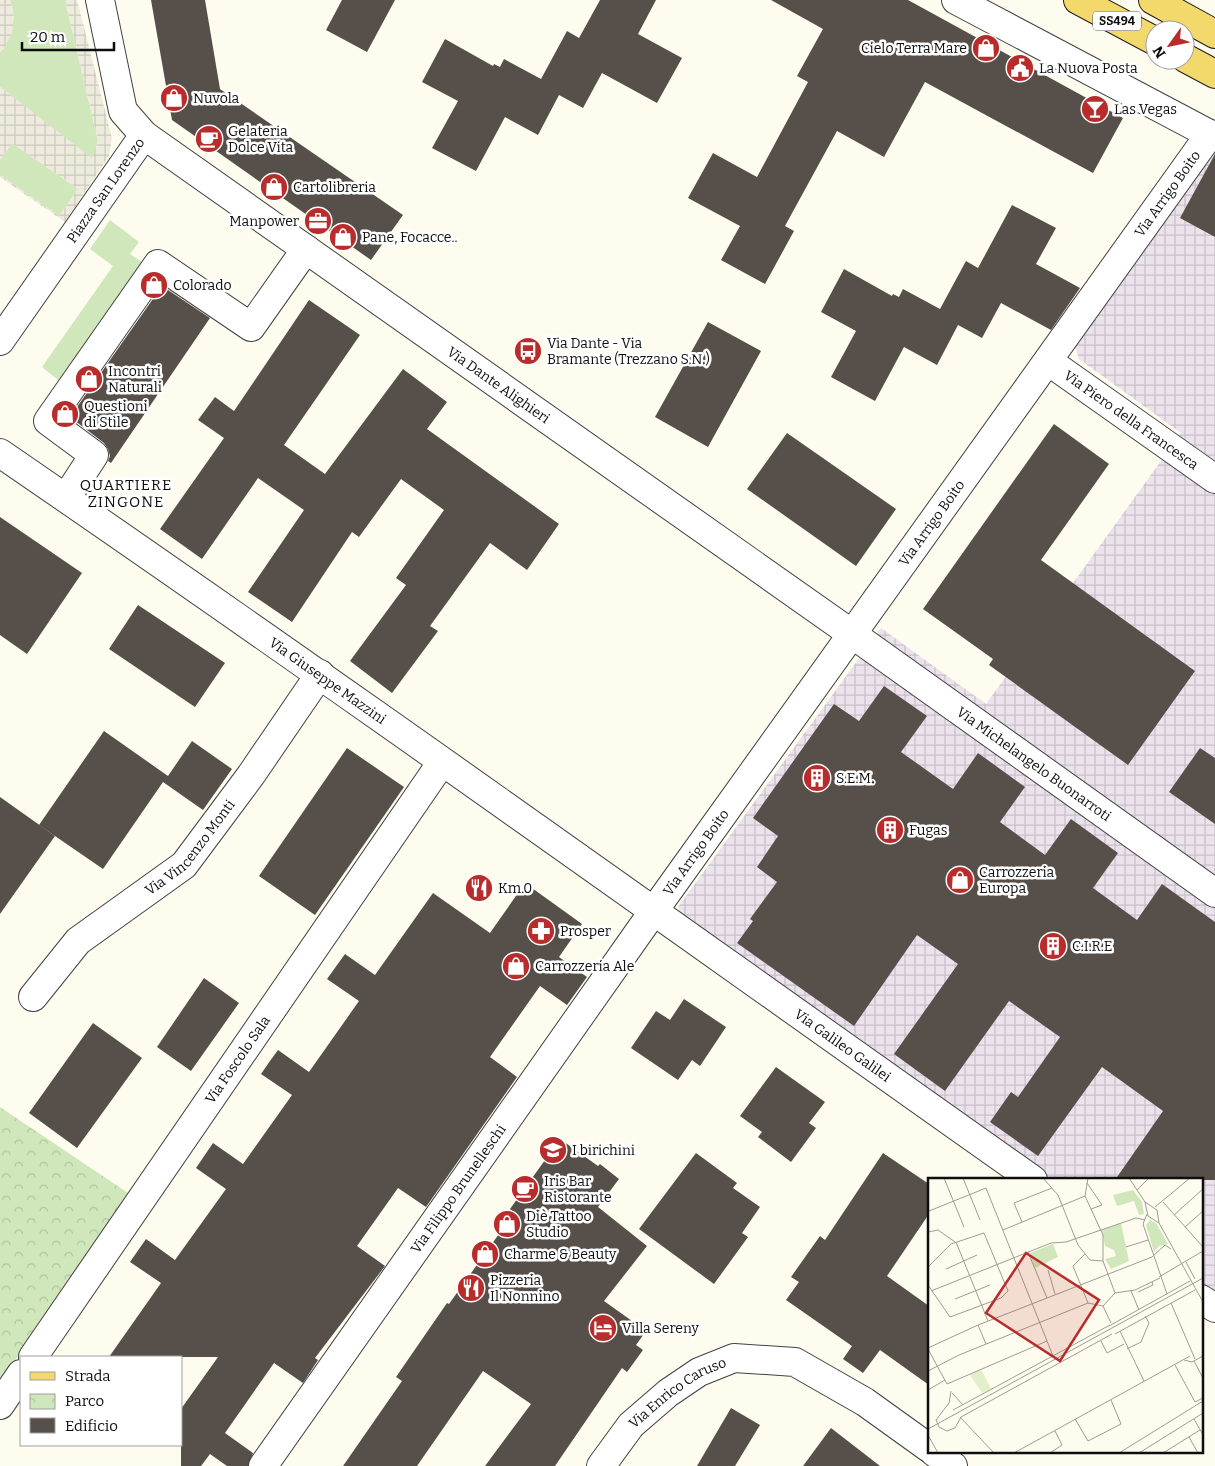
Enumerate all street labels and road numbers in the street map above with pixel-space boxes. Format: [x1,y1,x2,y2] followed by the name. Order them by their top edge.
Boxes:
[1093,12,1141,30] road number: SS494
[63,134,148,246] street label: Piazza San Lorenzo
[1131,147,1204,240] street label: Via Arrigo Boito
[444,343,553,427] street label: Via Dante Alighieri
[1061,367,1202,473] street label: Via Piero della Francesca
[895,477,968,569] street label: Via Arrigo Boito
[266,634,389,728] street label: Via Giuseppe Mazzini
[954,703,1114,825] street label: Via Michelangelo Buonarroti
[142,796,238,899] street label: Via Vincenzo Monti
[659,806,732,899] street label: Via Arrigo Boito
[791,1005,894,1085] street label: Via Galileo Galilei
[201,1012,274,1107] street label: Via Foscolo Sala
[407,1121,509,1257] street label: Via Filippo Brunelleschi
[625,1354,728,1432] street label: Via Enrico Caruso

